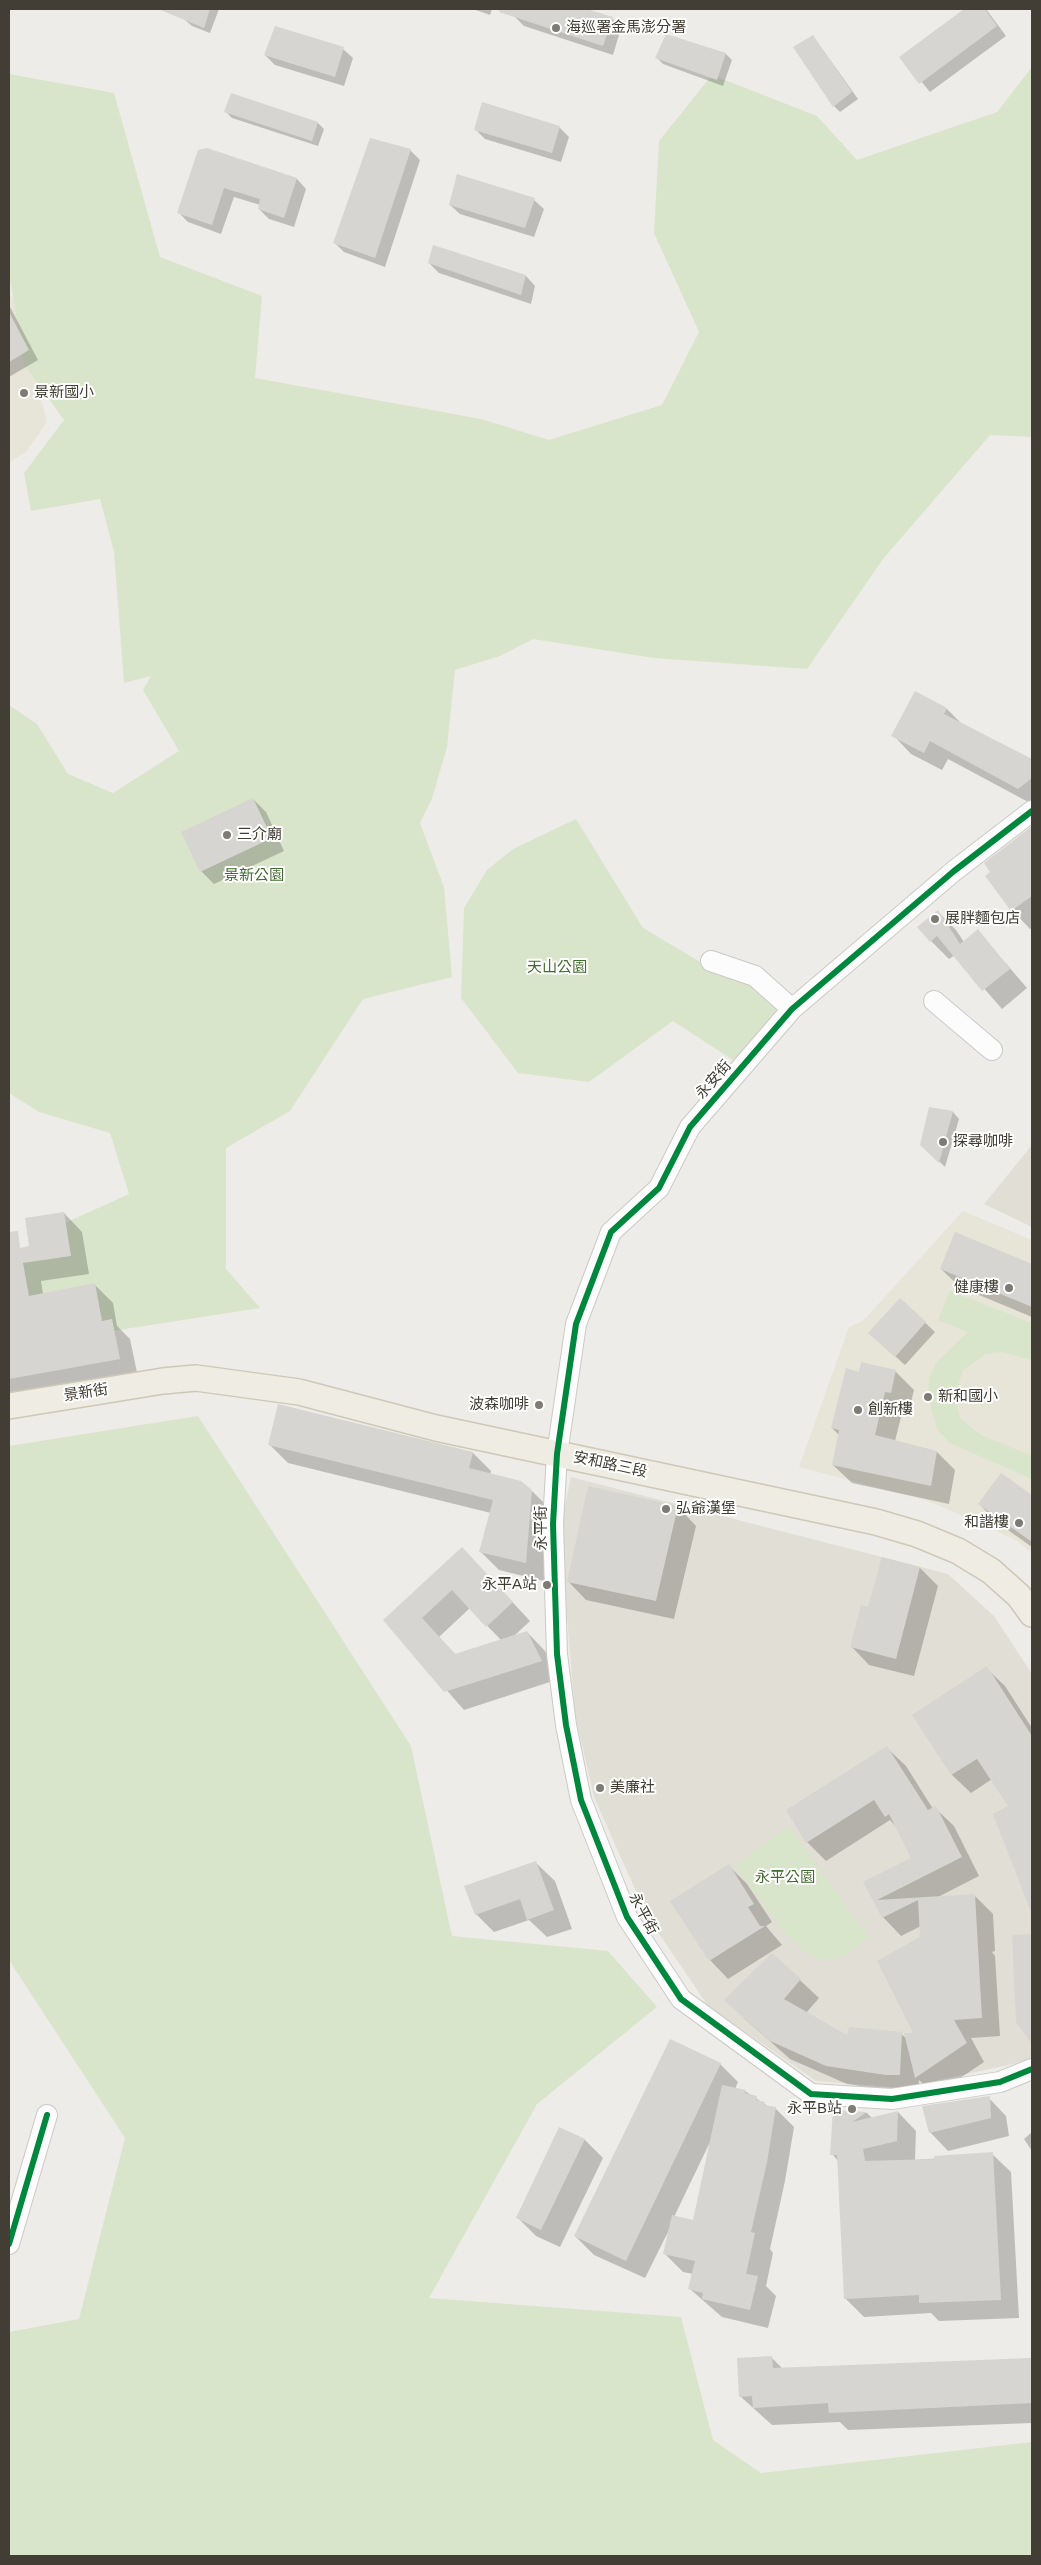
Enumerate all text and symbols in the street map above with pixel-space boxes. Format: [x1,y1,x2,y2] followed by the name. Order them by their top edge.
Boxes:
[566,19,686,37] place label: 海巡署金馬澎分署
[550,22,562,34] marker: 海巡署金馬澎分署
[34,384,94,402] place label: 景新國小
[18,387,30,399] marker: 景新國小
[237,826,282,844] place label: 三介廟
[221,829,233,841] marker: 三介廟
[224,867,284,885] park label: 景新公園
[945,910,1020,928] place label: 展胖麵包店
[929,913,941,925] marker: 展胖麵包店
[527,959,587,977] park label: 天山公園
[692,1057,736,1103] street label: 永安街
[953,1133,1013,1151] place label: 探尋咖啡
[937,1136,949,1148] marker: 探尋咖啡
[954,1279,999,1297] place label: 健康樓
[1003,1282,1015,1294] marker: 健康樓
[62,1381,110,1405] street label: 景新街
[938,1388,998,1406] place label: 新和國小
[922,1391,934,1403] marker: 新和國小
[469,1396,529,1414] place label: 波森咖啡
[533,1399,545,1411] marker: 波森咖啡
[868,1401,913,1419] place label: 創新樓
[852,1404,864,1416] marker: 創新樓
[571,1448,649,1482] street label: 安和路三段
[676,1500,736,1518] place label: 弘爺漢堡
[660,1503,672,1515] marker: 弘爺漢堡
[533,1506,551,1550] street label: 永平街
[964,1514,1009,1532] place label: 和諧樓
[1013,1517,1025,1529] marker: 和諧樓
[482,1576,537,1594] place label: 永平A站
[541,1579,553,1591] marker: 永平A站
[610,1779,655,1797] place label: 美廉社
[594,1782,606,1794] marker: 美廉社
[755,1869,815,1887] park label: 永平公園
[624,1890,662,1938] street label: 永平街
[787,2100,842,2118] place label: 永平B站
[846,2103,858,2115] marker: 永平B站

